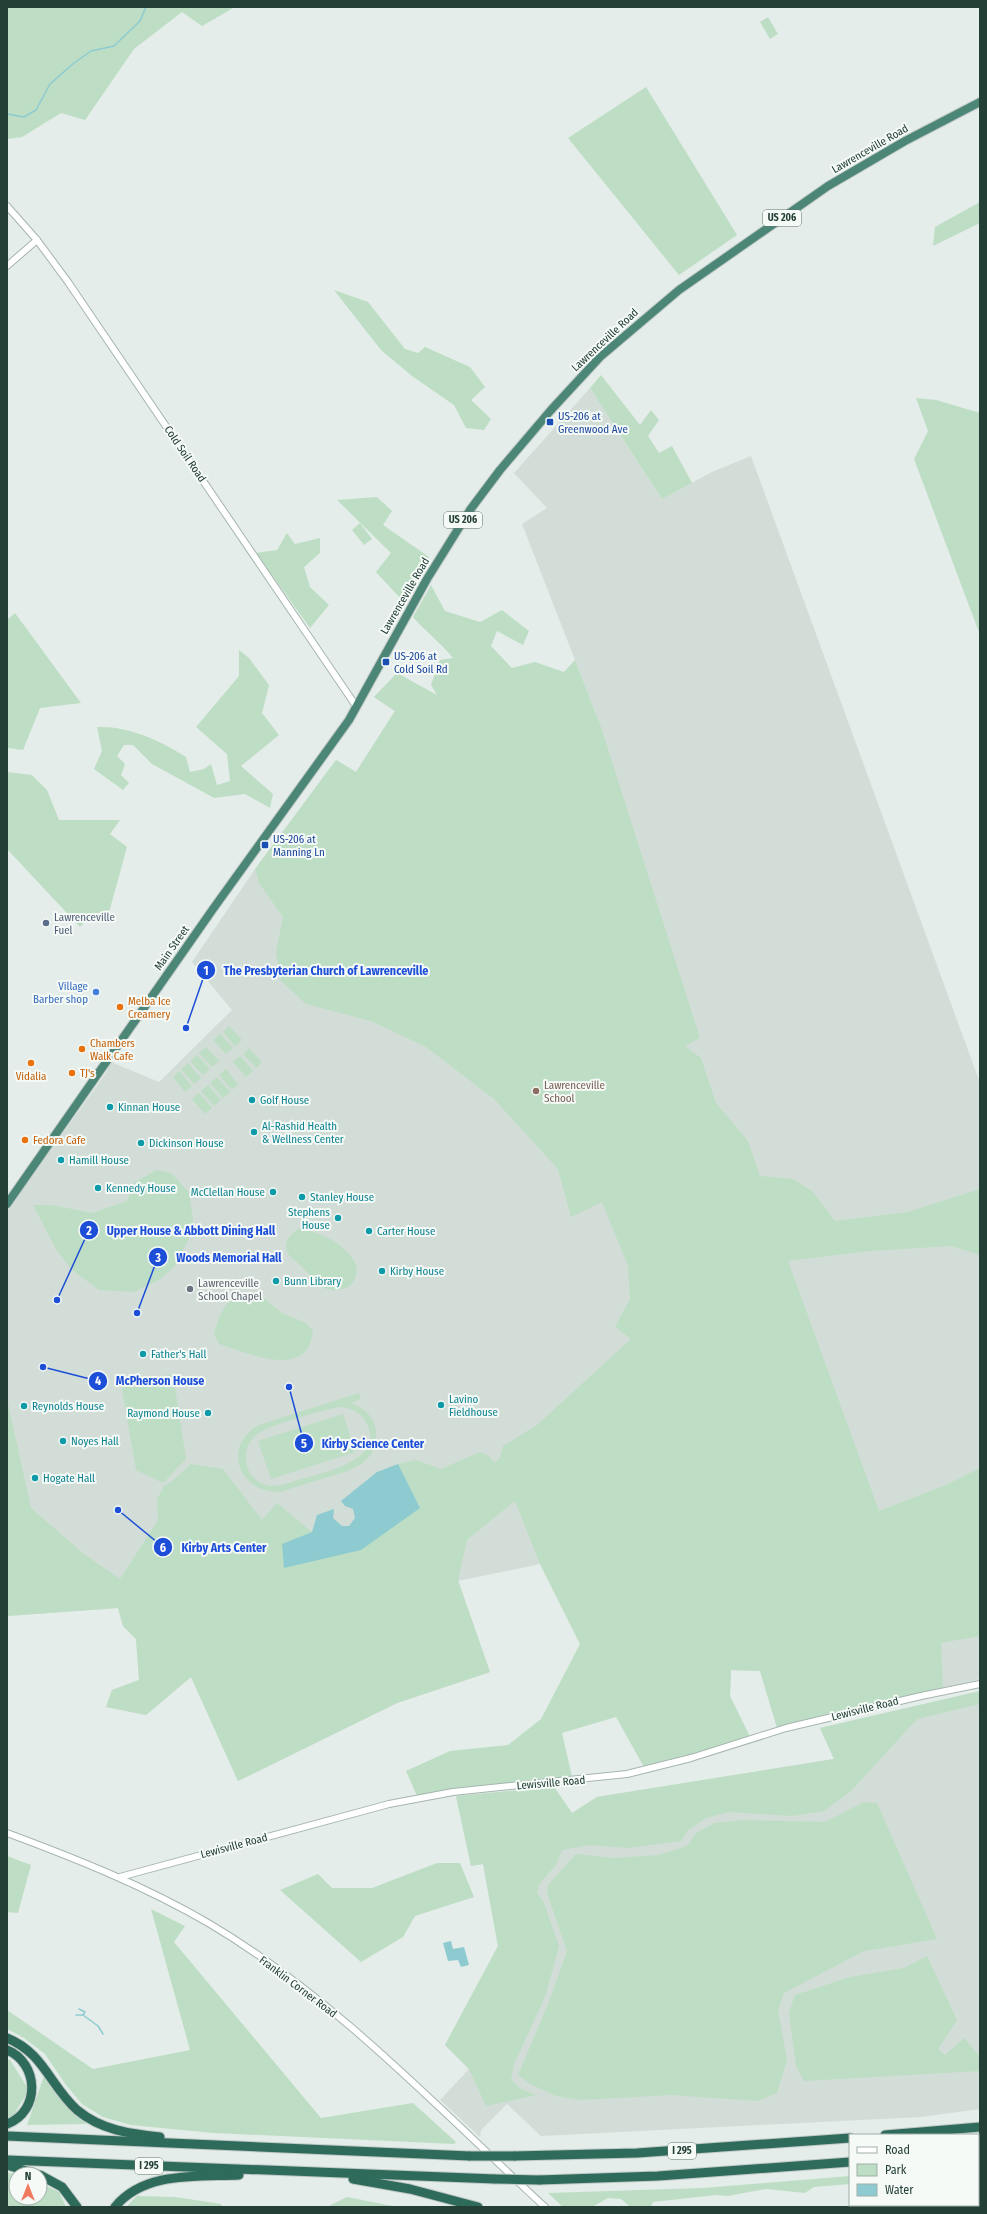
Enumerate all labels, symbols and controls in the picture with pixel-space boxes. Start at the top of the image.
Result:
street label: Lawrenceville Road [829,122,911,176]
road number: US 206 [763,210,801,226]
street label: Lawrenceville Road [569,306,641,374]
place label: US-206 at Greenwood Ave [558,410,628,436]
marker: US-206 at Greenwood Ave [545,417,555,427]
street label: Cold Soil Road [161,424,209,484]
road number: US 206 [444,512,482,528]
street label: Lawrenceville Road [378,555,432,637]
place label: US-206 at Cold Soil Rd [394,650,448,676]
marker: US-206 at Cold Soil Rd [381,657,391,667]
place label: US-206 at Manning Ln [273,833,325,859]
marker: US-206 at Manning Ln [260,840,270,850]
place label: Lawrenceville Fuel [54,911,115,937]
marker: Lawrenceville Fuel [41,918,51,928]
street label: Main Street [152,923,192,973]
callout: The Presbyterian Church of Lawrenceville [196,958,437,982]
text: 1 [203,964,209,978]
text: The Presbyterian Church of Lawrenceville [224,964,428,978]
place label: Village Barber shop [33,980,88,1006]
marker: Village Barber shop [91,987,101,997]
place label: Melba Ice Creamery [128,995,171,1021]
marker: Melba Ice Creamery [115,1002,125,1012]
place label: Chambers Walk Cafe [90,1037,135,1063]
marker: Chambers Walk Cafe [77,1044,87,1054]
marker: Vidalia [26,1058,36,1068]
place label: TJ's [80,1067,95,1080]
marker: TJ's [67,1068,77,1078]
place label: Vidalia [16,1070,46,1083]
place label: Lawrenceville School [544,1079,605,1105]
marker: Lawrenceville School [531,1086,541,1096]
place label: Golf House [260,1094,309,1107]
marker: Golf House [247,1095,257,1105]
place label: Kinnan House [118,1101,180,1114]
marker: Kinnan House [105,1102,115,1112]
place label: Al-Rashid Health & Wellness Center [262,1120,344,1146]
marker: Al-Rashid Health & Wellness Center [249,1127,259,1137]
place label: Fedora Cafe [33,1134,86,1147]
marker: Fedora Cafe [20,1135,30,1145]
place label: Dickinson House [149,1137,224,1150]
marker: Dickinson House [136,1138,146,1148]
place label: Hamill House [69,1154,129,1167]
marker: Hamill House [56,1155,66,1165]
place label: Kennedy House [106,1182,176,1195]
marker: Kennedy House [93,1183,103,1193]
place label: McClellan House [191,1186,265,1199]
marker: McClellan House [268,1187,278,1197]
place label: Stanley House [310,1191,374,1204]
marker: Stanley House [297,1192,307,1202]
place label: Stephens House [288,1206,330,1232]
marker: Stephens House [333,1213,343,1223]
callout: Upper House & Abbott Dining Hall [79,1218,283,1242]
text: 2 [85,1224,92,1238]
text: Upper House & Abbott Dining Hall [107,1224,276,1238]
place label: Carter House [377,1225,435,1238]
marker: Carter House [364,1226,374,1236]
callout: Woods Memorial Hall [148,1245,289,1269]
text: 3 [154,1251,161,1265]
text: Woods Memorial Hall [176,1251,282,1265]
place label: Kirby House [390,1265,444,1278]
marker: Kirby House [377,1266,387,1276]
place label: Bunn Library [284,1275,341,1288]
marker: Bunn Library [271,1276,281,1286]
place label: Lawrenceville School Chapel [198,1277,262,1303]
marker: Lawrenceville School Chapel [185,1284,195,1294]
place label: Father's Hall [151,1348,207,1361]
marker: Father's Hall [138,1349,148,1359]
callout: McPherson House [88,1369,212,1393]
text: 4 [95,1374,101,1388]
text: McPherson House [116,1374,204,1388]
place label: Lavino Fieldhouse [449,1393,498,1419]
place label: Reynolds House [32,1400,104,1413]
marker: Lavino Fieldhouse [436,1400,446,1410]
marker: Reynolds House [19,1401,29,1411]
place label: Raymond House [127,1407,200,1420]
marker: Raymond House [203,1408,213,1418]
callout: Kirby Science Center [294,1431,432,1455]
place label: Noyes Hall [71,1435,119,1448]
marker: Noyes Hall [58,1436,68,1446]
text: 5 [301,1437,307,1451]
text: Kirby Science Center [322,1437,425,1451]
place label: Hogate Hall [43,1472,95,1485]
marker: Hogate Hall [30,1473,40,1483]
callout: Kirby Arts Center [153,1535,274,1559]
text: 6 [160,1541,166,1555]
text: Kirby Arts Center [182,1541,267,1555]
street label: Lewisville Road [830,1694,900,1724]
street label: Lewisville Road [516,1774,586,1792]
street label: Lewisville Road [199,1831,269,1861]
street label: Franklin Corner Road [257,1954,339,2020]
legend [849,2134,979,2206]
road number: I 295 [668,2143,696,2159]
text: Road [885,2143,910,2157]
road number: I 295 [135,2158,163,2174]
text: Park [885,2163,907,2177]
north arrow [8,2166,48,2206]
text: N [25,2170,31,2183]
text: Water [885,2183,914,2197]

